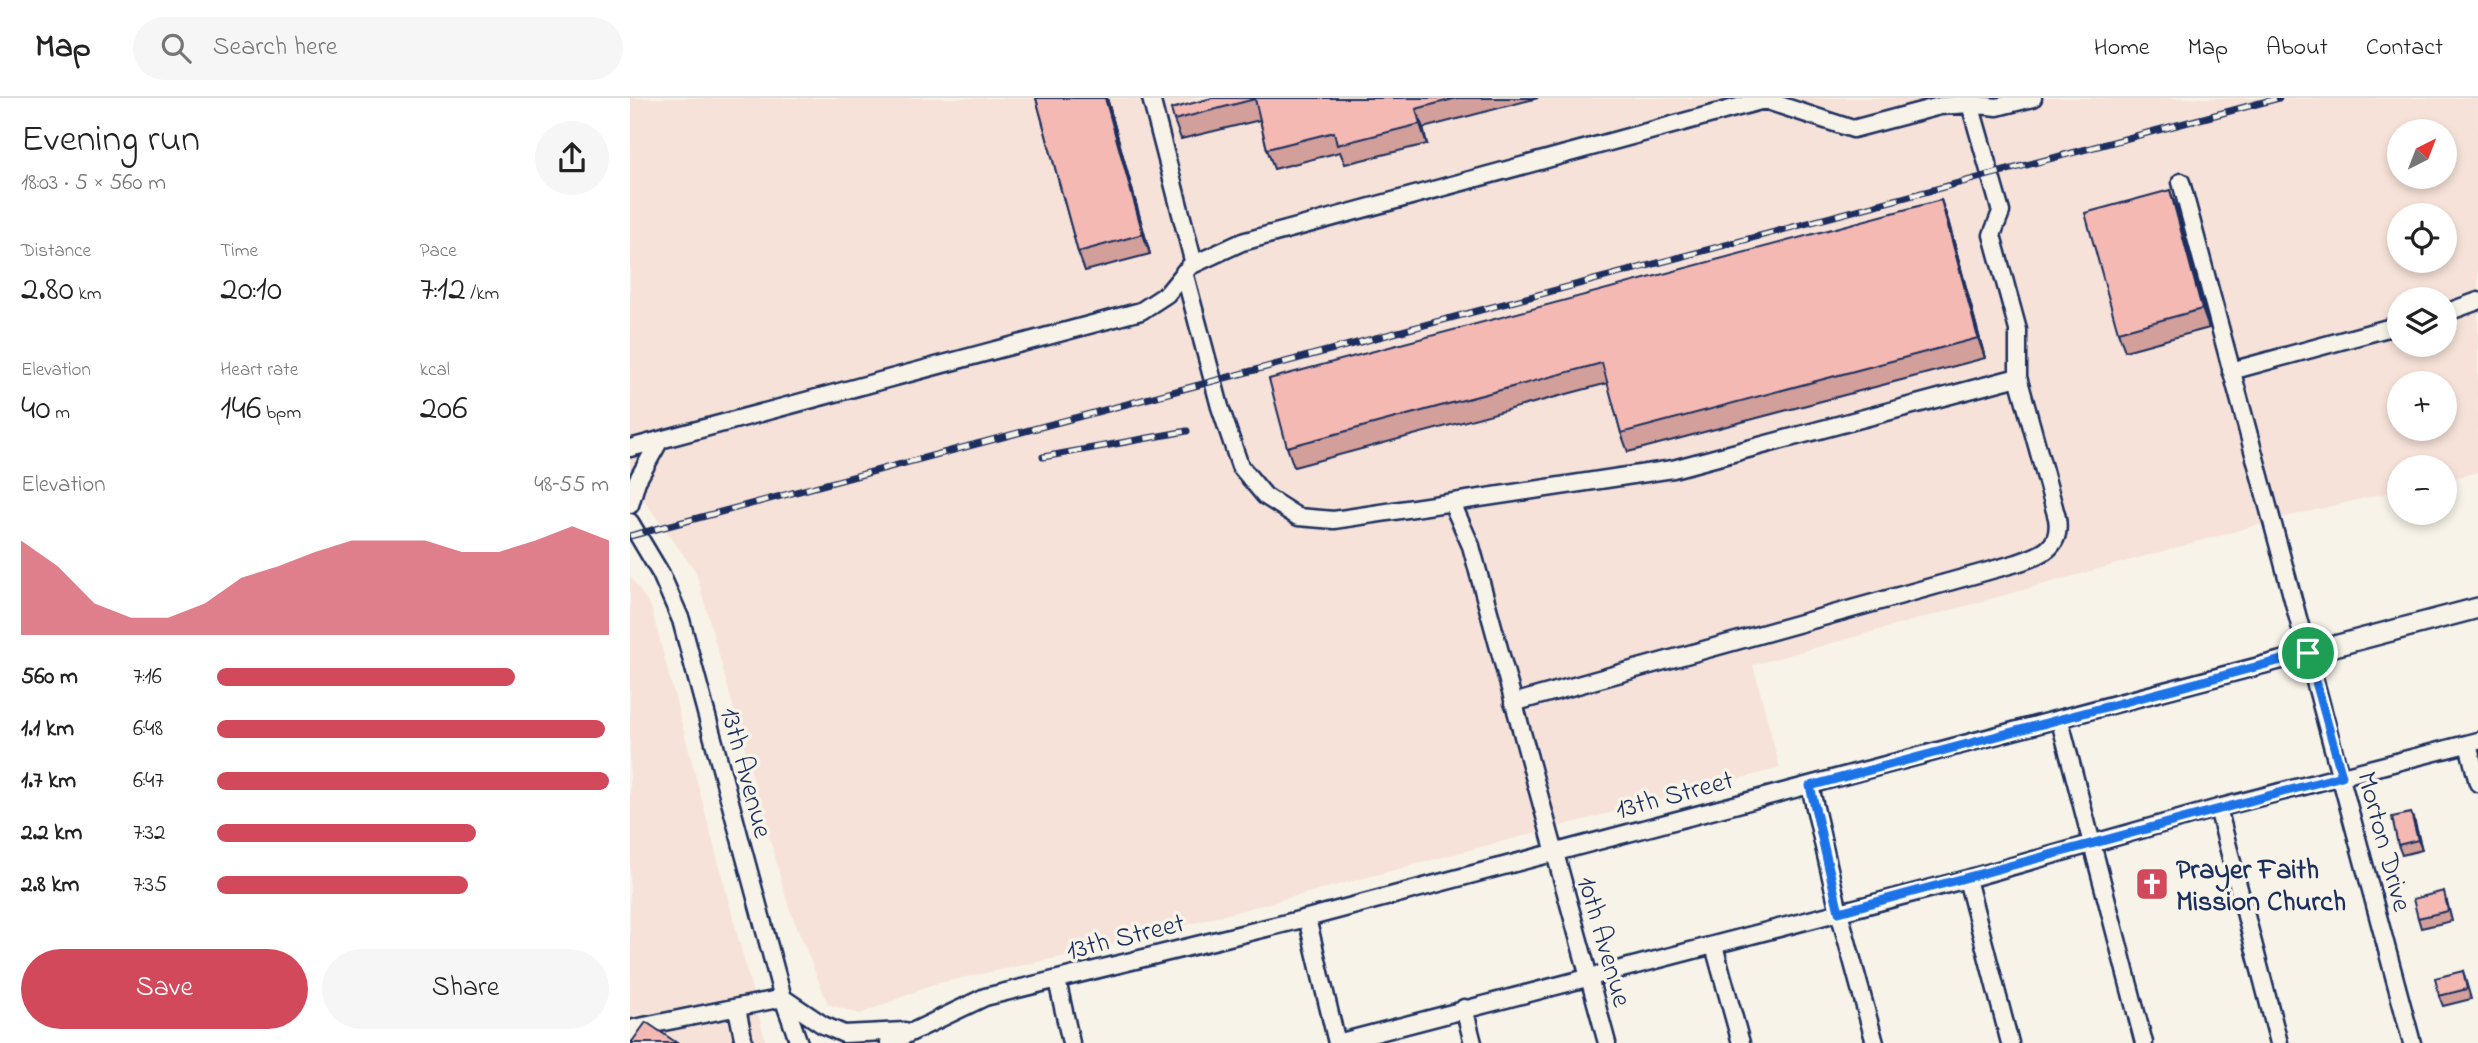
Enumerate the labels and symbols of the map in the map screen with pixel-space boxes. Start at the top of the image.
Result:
north arrow [2387,119,2457,189]
pin [2278,623,2338,683]
street label: 13th Avenue [707,703,782,843]
street label: 13th Street [1611,761,1739,832]
street label: Morton Drive [2344,767,2421,917]
place label: Prayer Faith Mission Church [2176,851,2346,924]
church icon: Prayer Faith Mission Church [2133,865,2171,903]
street label: 10th Avenue [1564,872,1641,1013]
street label: 13th Street [1062,904,1189,973]

